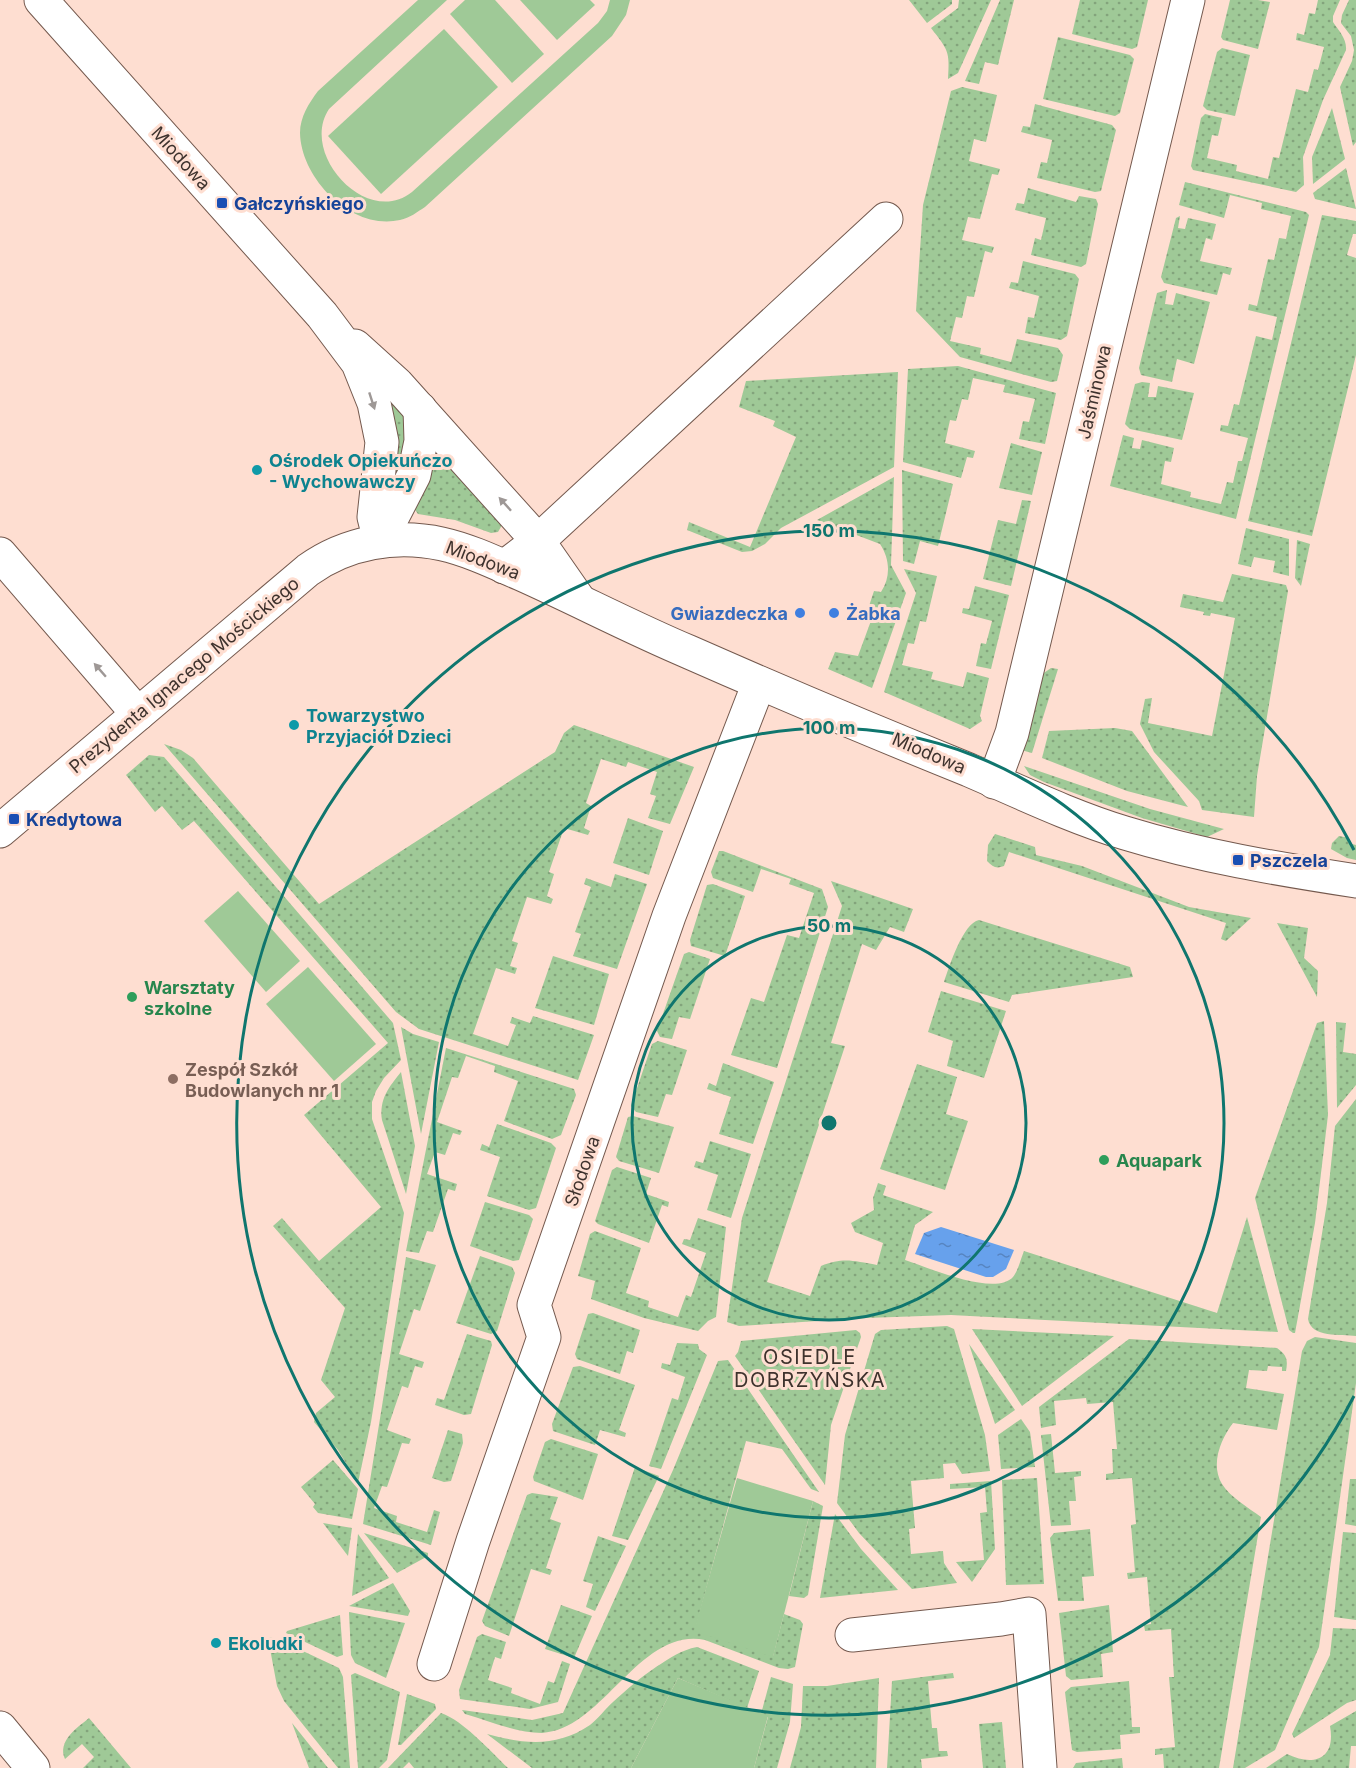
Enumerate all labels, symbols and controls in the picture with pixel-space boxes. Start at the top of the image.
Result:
street label: Miodowa [147,122,215,194]
place label: Gałczyńskiego [234,193,364,214]
marker: Gałczyńskiego [215,196,229,210]
street label: Jaśminowa [1073,343,1115,441]
one-way arrow [368,392,377,410]
place label: Ośrodek Opiekuńczo - Wychowawczy [269,450,453,492]
marker: Ośrodek Opiekuńczo - Wychowawczy [250,463,264,477]
one-way arrow [498,497,512,512]
text: 150 m [803,520,855,541]
street label: Miodowa [443,536,523,584]
street label: Prezydenta Ignacego Mościckiego [65,573,303,777]
place label: Gwiazdeczka [670,603,788,624]
place label: Żabka [846,603,901,624]
marker: Gwiazdeczka [793,606,807,620]
marker: Żabka [827,606,841,620]
one-way arrow [94,662,107,678]
place label: Towarzystwo Przyjaciół Dzieci [306,705,452,747]
text: 100 m [803,717,855,738]
marker: Towarzystwo Przyjaciół Dzieci [287,718,301,732]
street label: Miodowa [889,728,969,778]
place label: Kredytowa [26,809,122,830]
marker: Kredytowa [7,812,21,826]
place label: Pszczela [1250,850,1328,871]
marker: Pszczela [1231,853,1245,867]
text: 50 m [807,915,851,936]
place label: Warsztaty szkolne [144,977,235,1019]
marker: Warsztaty szkolne [125,990,139,1004]
place label: Zespół Szkół Budowlanych nr 1 [185,1059,339,1101]
marker: Zespół Szkół Budowlanych nr 1 [166,1072,180,1086]
centre of rings [819,1113,839,1133]
street label: Słodowa [560,1133,604,1209]
place label: Aquapark [1116,1150,1203,1171]
marker: Aquapark [1097,1153,1111,1167]
district label: OSIEDLE DOBRZYŃSKA [734,1345,886,1392]
place label: Ekoludki [228,1633,303,1654]
marker: Ekoludki [209,1636,223,1650]

